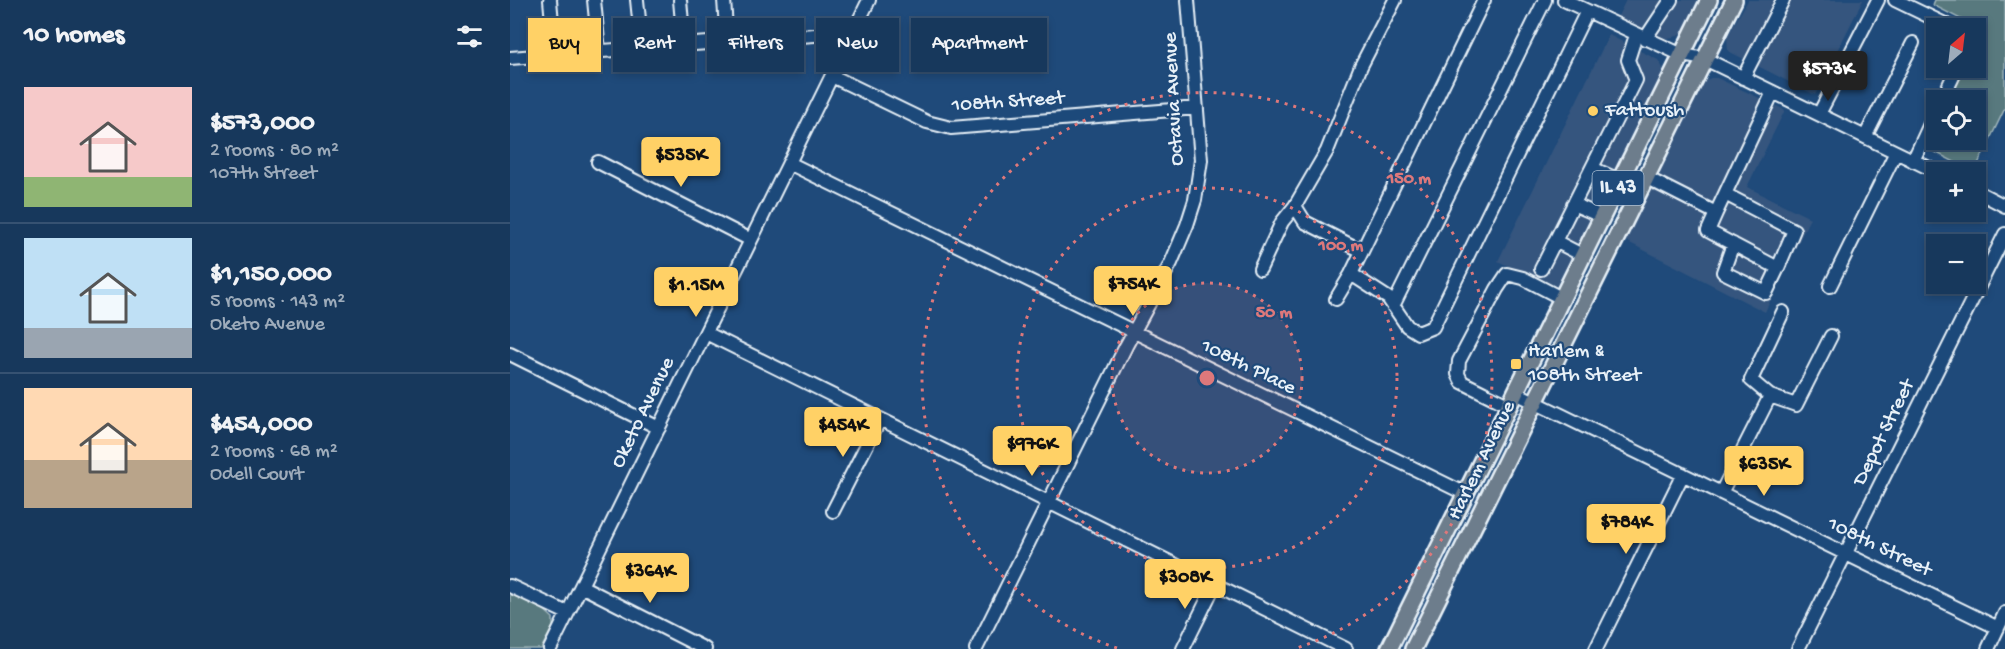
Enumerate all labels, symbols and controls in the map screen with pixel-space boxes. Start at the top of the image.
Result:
chip: Buy [528,18,601,72]
chip: Rent [613,18,695,72]
chip: Filters [707,18,804,72]
chip: New [816,18,899,72]
chip: Apartment [911,18,1047,72]
north arrow [1926,18,1986,78]
map controls [1926,18,1986,294]
icon: filters [453,20,486,53]
text: 10 homes [24,21,124,52]
street label: Octavia Avenue [1159,30,1191,166]
pin: $573K [1786,51,1870,102]
text: $573K [1802,59,1854,82]
street label: 108th Street [950,86,1068,119]
button: locate [1926,90,1986,150]
place label: Fattoush [1604,99,1684,124]
marker: Fattoush [1586,104,1600,118]
text: $573,000 [210,109,315,140]
icon: home [72,111,144,183]
pin: $535K [639,137,723,188]
text: 2 rooms · 80 m² [210,140,339,163]
text: $535K [655,145,707,168]
button: + [1926,162,1986,222]
text: 107th Street [210,163,317,186]
text: 150 m [1386,169,1431,190]
road number: IL 43 [1592,171,1644,205]
button: − [1926,234,1986,294]
text: 100 m [1318,236,1364,257]
text: $1,150,000 [210,260,332,291]
icon: home [72,262,144,334]
pin: $754K [1091,266,1175,317]
pin: $1.15M [647,267,745,318]
text: $754K [1108,274,1158,297]
text: $1.15M [668,275,724,298]
text: 5 rooms · 143 m² [210,291,345,314]
text: 50 m [1256,303,1293,324]
text: Oketo Avenue [210,314,325,337]
street label: 108th Place [1196,334,1301,402]
place label: Harlem & 108th Street [1527,340,1643,389]
street label: Oketo Avenue [606,352,682,473]
marker: Harlem & 108th Street [1509,357,1523,371]
centre of rings [1197,368,1217,388]
street label: Depot Street [1848,374,1923,492]
street label: Harlem Avenue [1443,396,1523,525]
pin: $454K [801,407,885,458]
text: $454,000 [210,410,312,441]
icon: home [72,412,144,484]
text: $454K [818,415,868,438]
pin: $976K [990,426,1074,477]
text: $976K [1007,434,1057,457]
text: 2 rooms · 68 m² [210,441,338,464]
pin: $635K [1722,446,1806,497]
text: $635K [1738,454,1790,477]
text: Odell Court [210,464,303,487]
pin: $784K [1584,504,1668,555]
text: $784K [1601,512,1651,535]
street label: 108th Street [1822,512,1937,585]
pin: $364K [608,553,692,604]
pin: $308K [1143,559,1227,610]
text: $364K [625,561,675,584]
text: $308K [1159,567,1211,590]

